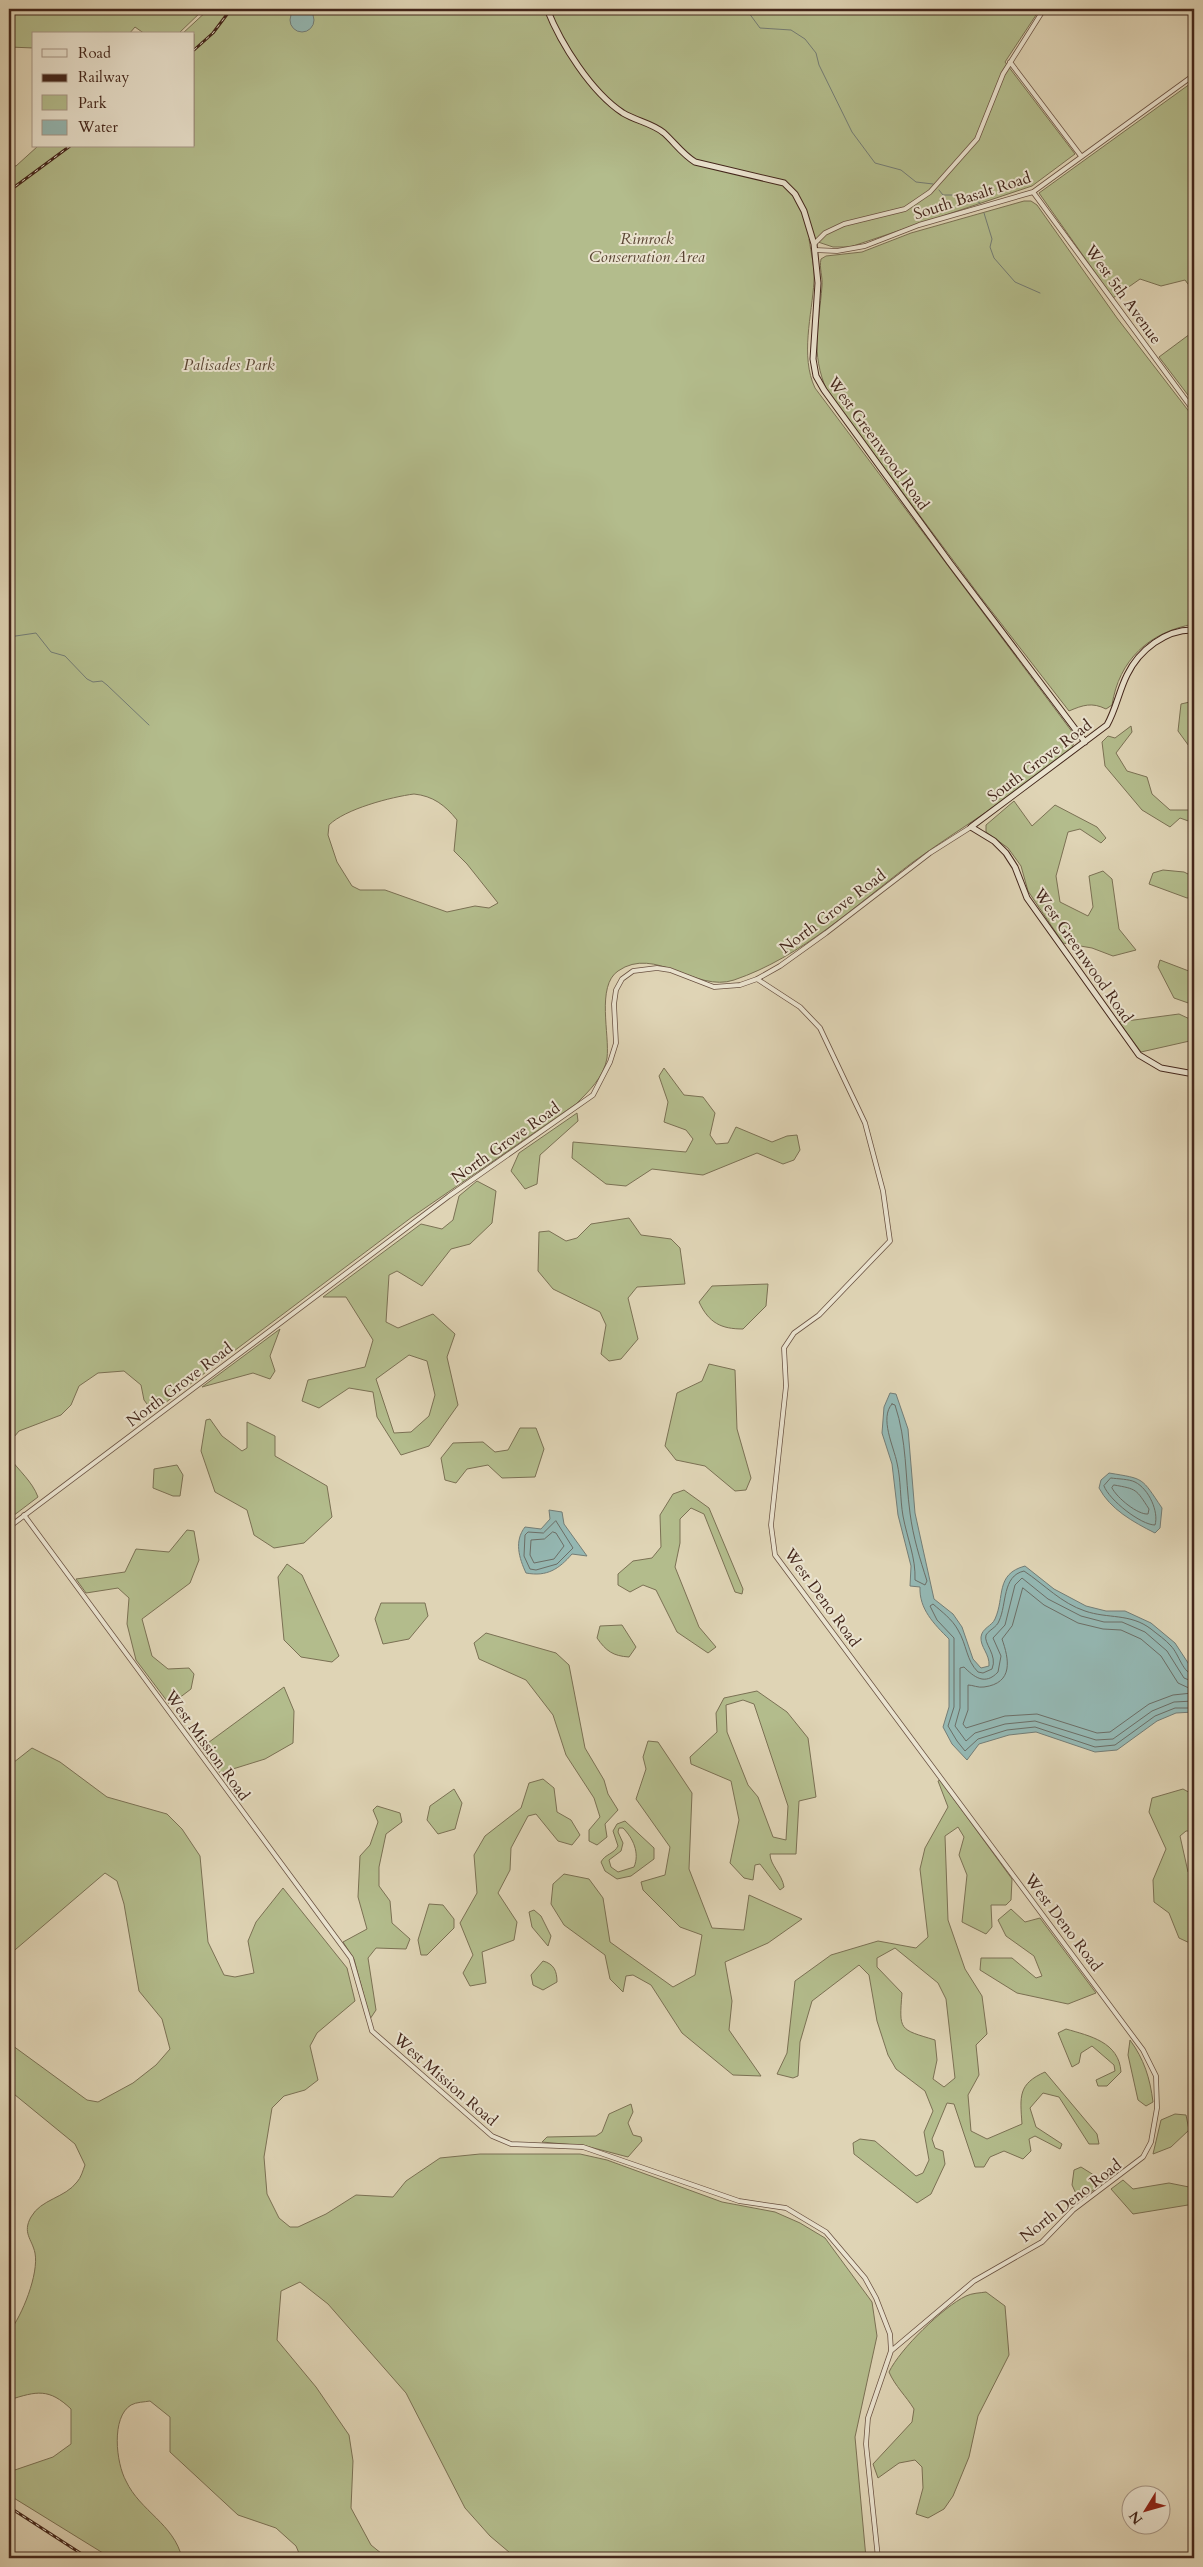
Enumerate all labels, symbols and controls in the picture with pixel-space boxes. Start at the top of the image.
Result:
legend [32,32,195,148]
text: Road [78,43,111,63]
text: Railway [78,67,129,87]
text: Park [78,93,107,113]
text: Water [77,117,119,137]
street label: South Basalt Road [911,166,1034,225]
park label: Rimrock Conservation Area [589,228,705,268]
street label: West 5th Avenue [1079,240,1167,349]
park label: Palisades Park [183,354,275,376]
street label: West Greenwood Road [822,372,934,515]
street label: South Grove Road [983,714,1097,807]
street label: North Grove Road [775,864,891,959]
street label: West Greenwood Road [1028,883,1138,1028]
street label: North Grove Road [447,1097,565,1189]
street label: North Grove Road [122,1337,238,1432]
street label: West Deno Road [778,1543,866,1652]
street label: West Mission Road [159,1685,255,1806]
street label: West Deno Road [1019,1868,1108,1976]
street label: West Mission Road [388,2028,503,2132]
street label: North Deno Road [1015,2154,1127,2248]
north arrow [1120,2484,1170,2534]
text: N [1125,2507,1147,2528]

